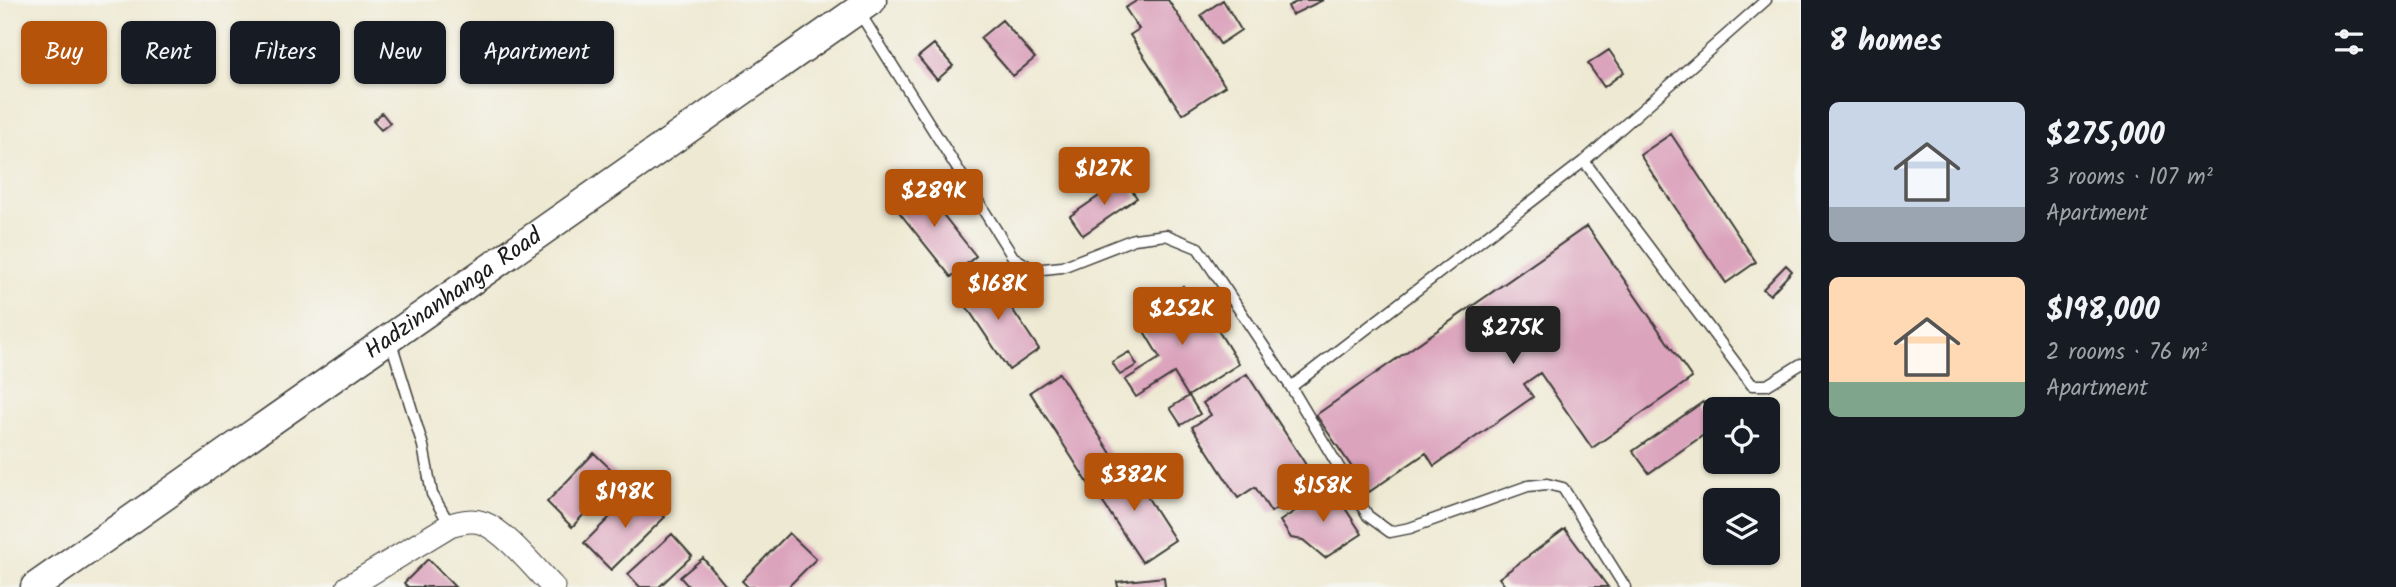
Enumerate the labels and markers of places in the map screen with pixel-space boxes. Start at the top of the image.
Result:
pin: $127K [1055,148,1153,207]
pin: $289K [885,170,983,229]
pin: $168K [949,262,1047,322]
pin: $252K [1133,288,1231,347]
pin: $275K [1464,306,1562,366]
pin: $382K [1085,454,1183,513]
pin: $158K [1274,464,1372,524]
pin: $198K [576,470,674,530]

